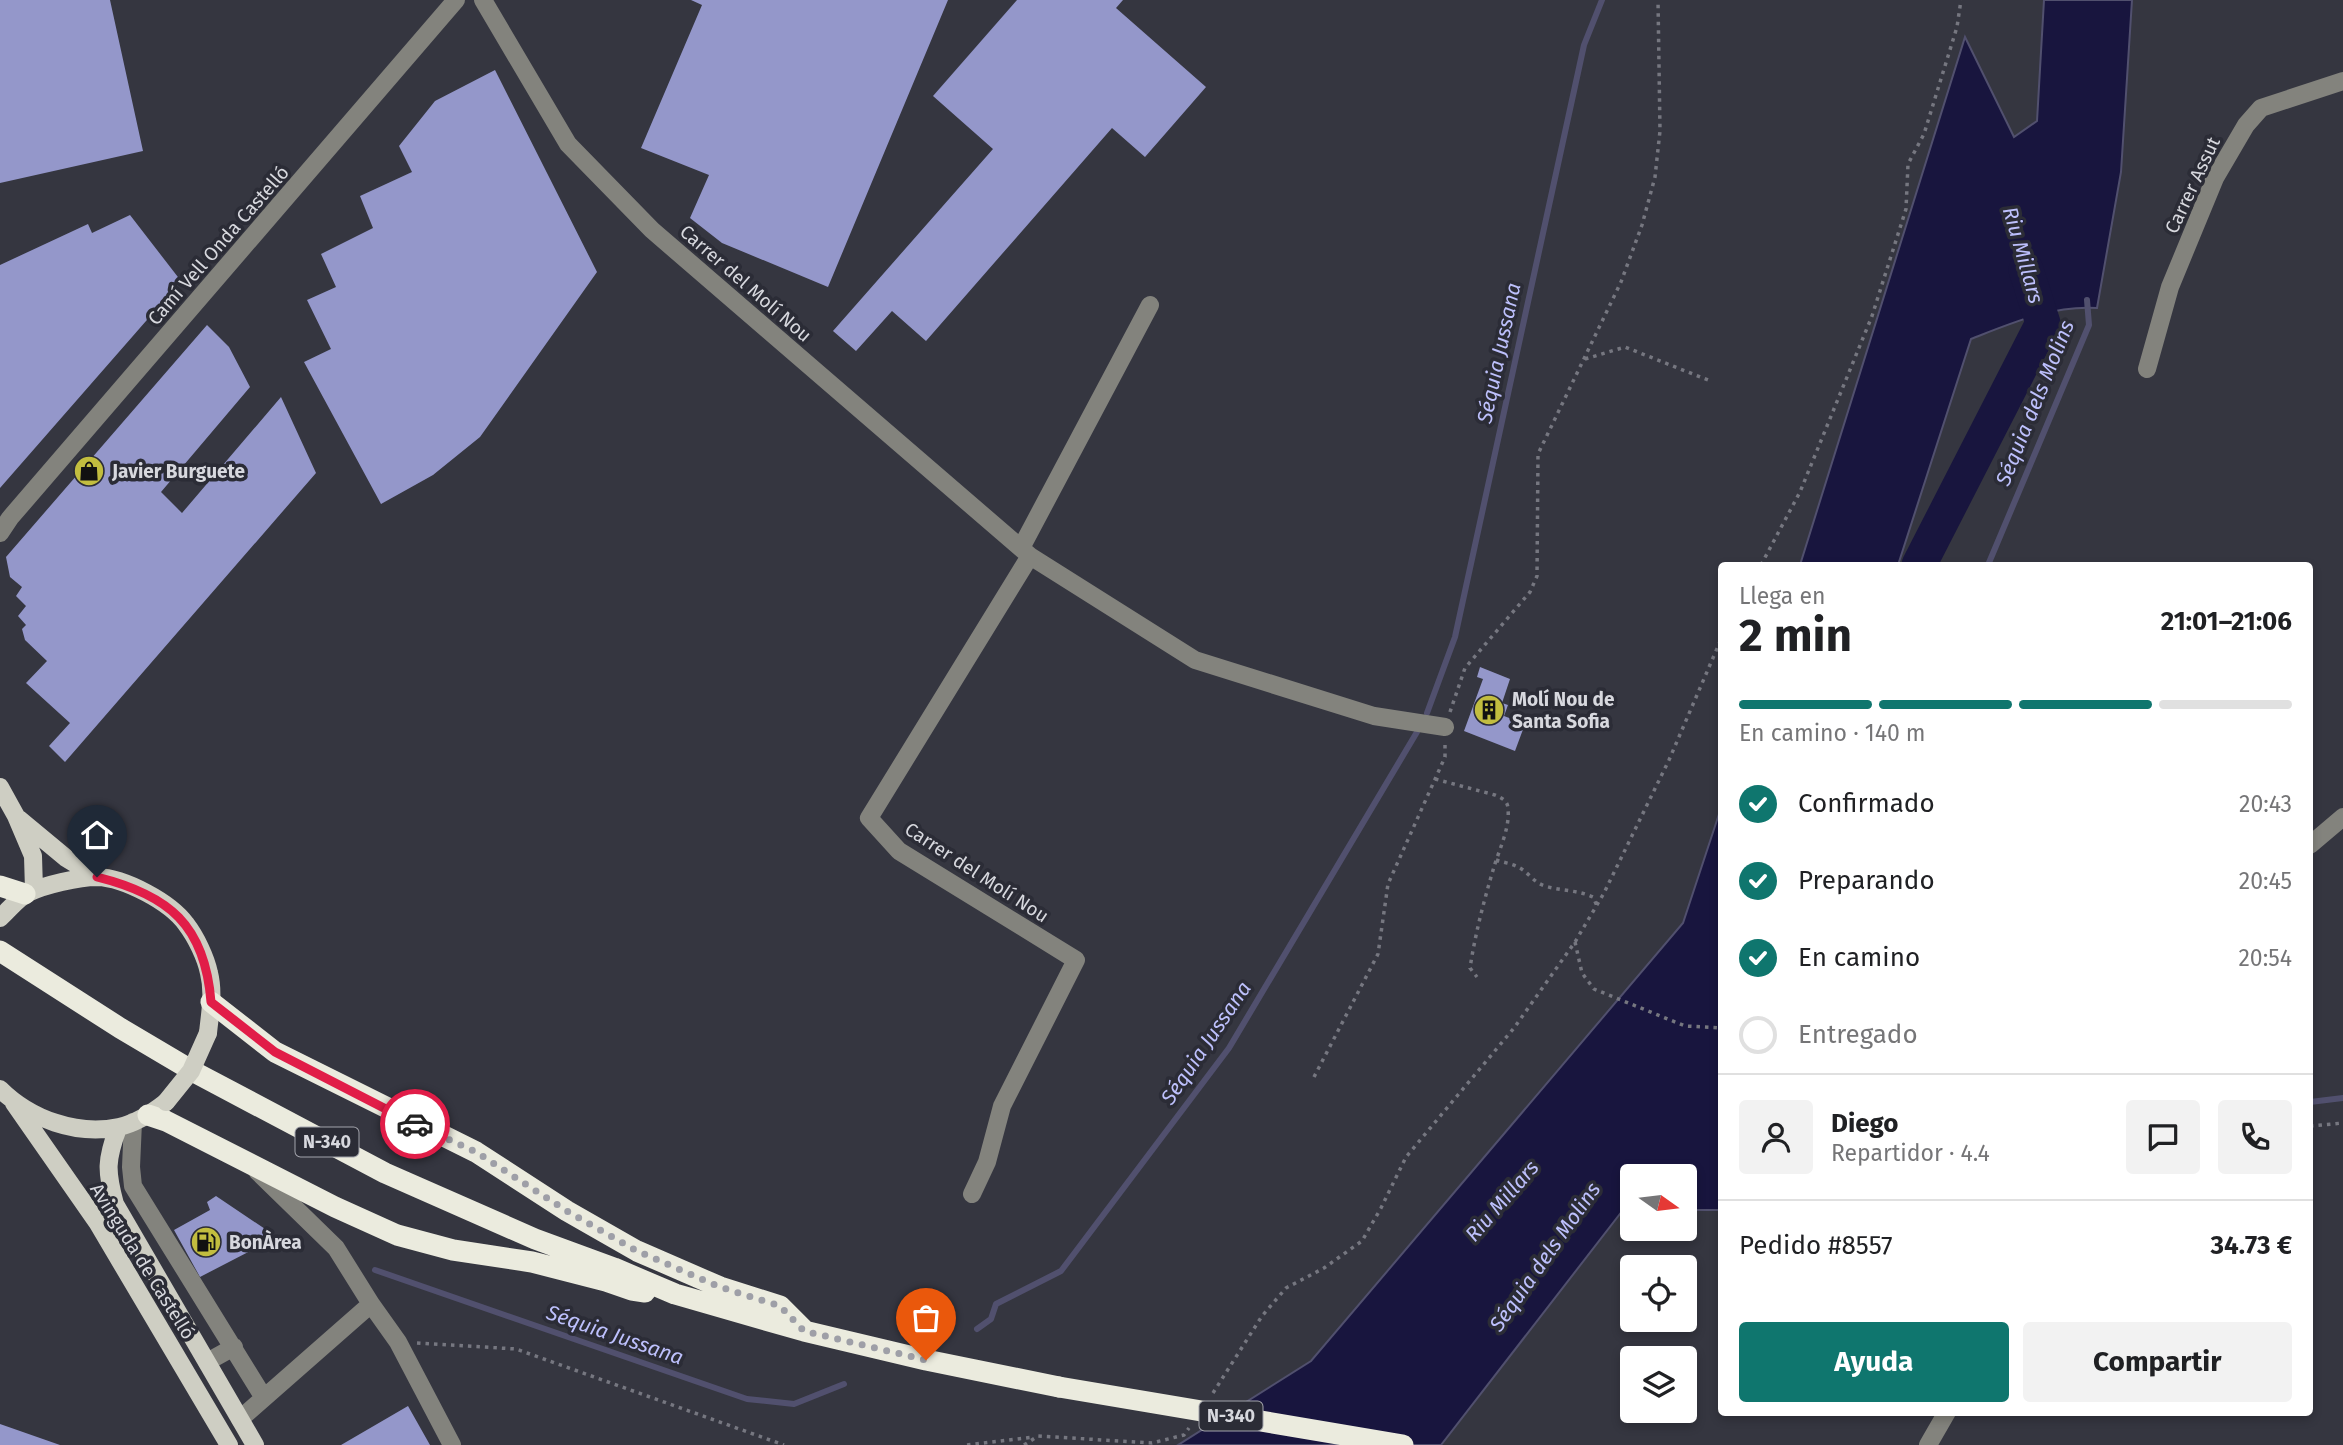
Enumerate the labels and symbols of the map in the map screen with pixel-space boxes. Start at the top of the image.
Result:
street label: Carrer Assut [2160,133,2225,237]
street label: Camí Vell Onda Castelló [143,161,294,330]
water label: Riu Millars [1997,204,2049,307]
street label: Carrer del Molí Nou [675,220,816,347]
water label: Séquia Jussana [1471,280,1527,427]
water label: Séquia dels Molins [1990,316,2080,490]
shop icon: Javier Burguete [72,454,106,488]
place label: Javier Burguete [111,460,245,483]
place label: Molí Nou de Santa Sofia [1512,688,1615,733]
building icon: Molí Nou de Santa Sofia [1472,693,1506,727]
pin [67,805,127,877]
street label: Carrer del Molí Nou [900,817,1053,928]
water label: Séquia Jussana [1155,976,1257,1110]
courier [380,1089,450,1159]
road number: N-340 [296,1128,358,1156]
water label: Riu Millars [1460,1155,1545,1247]
north arrow [1620,1164,1698,1241]
water label: Séquia dels Molins [1483,1177,1606,1337]
street label: Avinguda de Castelló [85,1179,200,1343]
fuel station icon: BonÀrea [189,1225,223,1259]
place label: BonÀrea [229,1229,302,1254]
pin [896,1288,956,1360]
water label: Séquia Jussana [542,1299,687,1371]
road number: N-340 [1200,1401,1262,1430]

